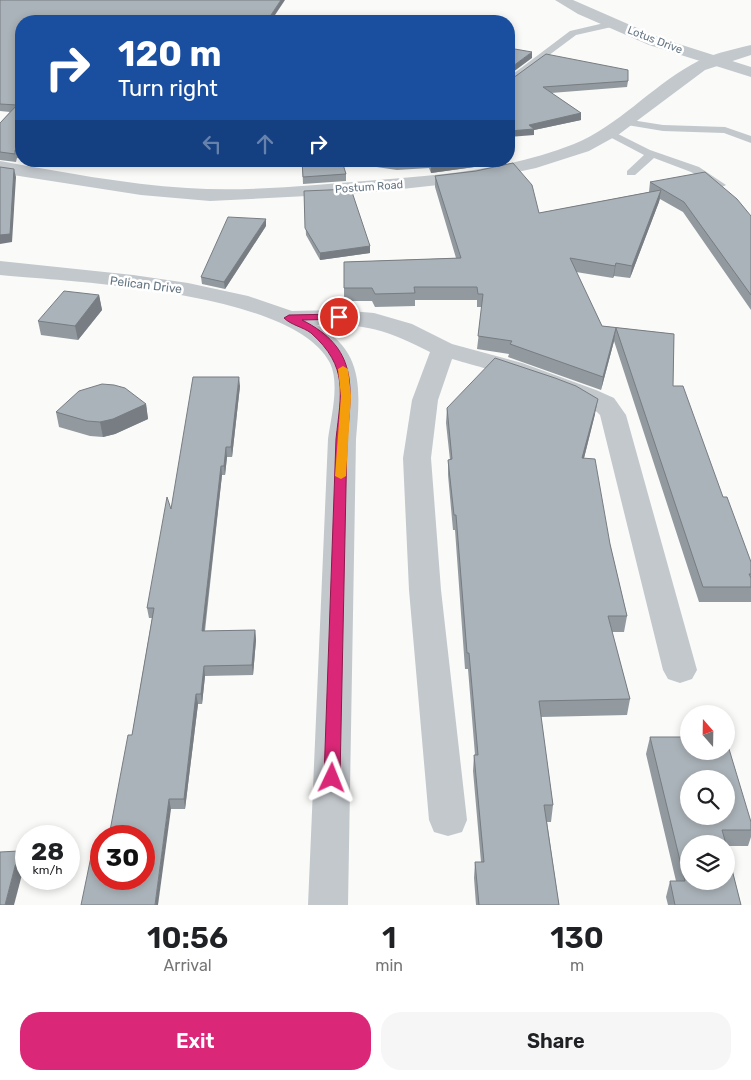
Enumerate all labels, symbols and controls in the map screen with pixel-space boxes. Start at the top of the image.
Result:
street label: Lotus Drive [626,24,684,56]
text: 120 m [118,33,221,75]
icon: right [35,35,100,100]
text: Turn right [118,75,218,102]
icon: left [198,130,226,158]
icon: ahead [251,130,279,158]
icon: right [304,130,332,158]
street label: Postum Road [334,178,404,196]
street label: Pelican Drive [109,274,183,296]
pin [318,296,360,338]
icon: arrive [325,303,353,331]
north arrow [680,705,735,760]
map controls [680,705,735,890]
position arrow [305,751,357,803]
button: search [680,770,735,825]
speed limit sign: 30 [90,825,155,890]
button: layers [680,835,735,890]
text: 28 [31,837,64,866]
text: km/h [33,863,62,877]
text: 10:56 [147,920,228,956]
text: 1 [382,920,396,956]
text: 130 [550,920,604,956]
text: Arrival [164,956,212,975]
text: min [375,956,403,975]
text: m [570,956,584,975]
button: Exit [20,1012,371,1070]
button: Share [381,1012,731,1070]

